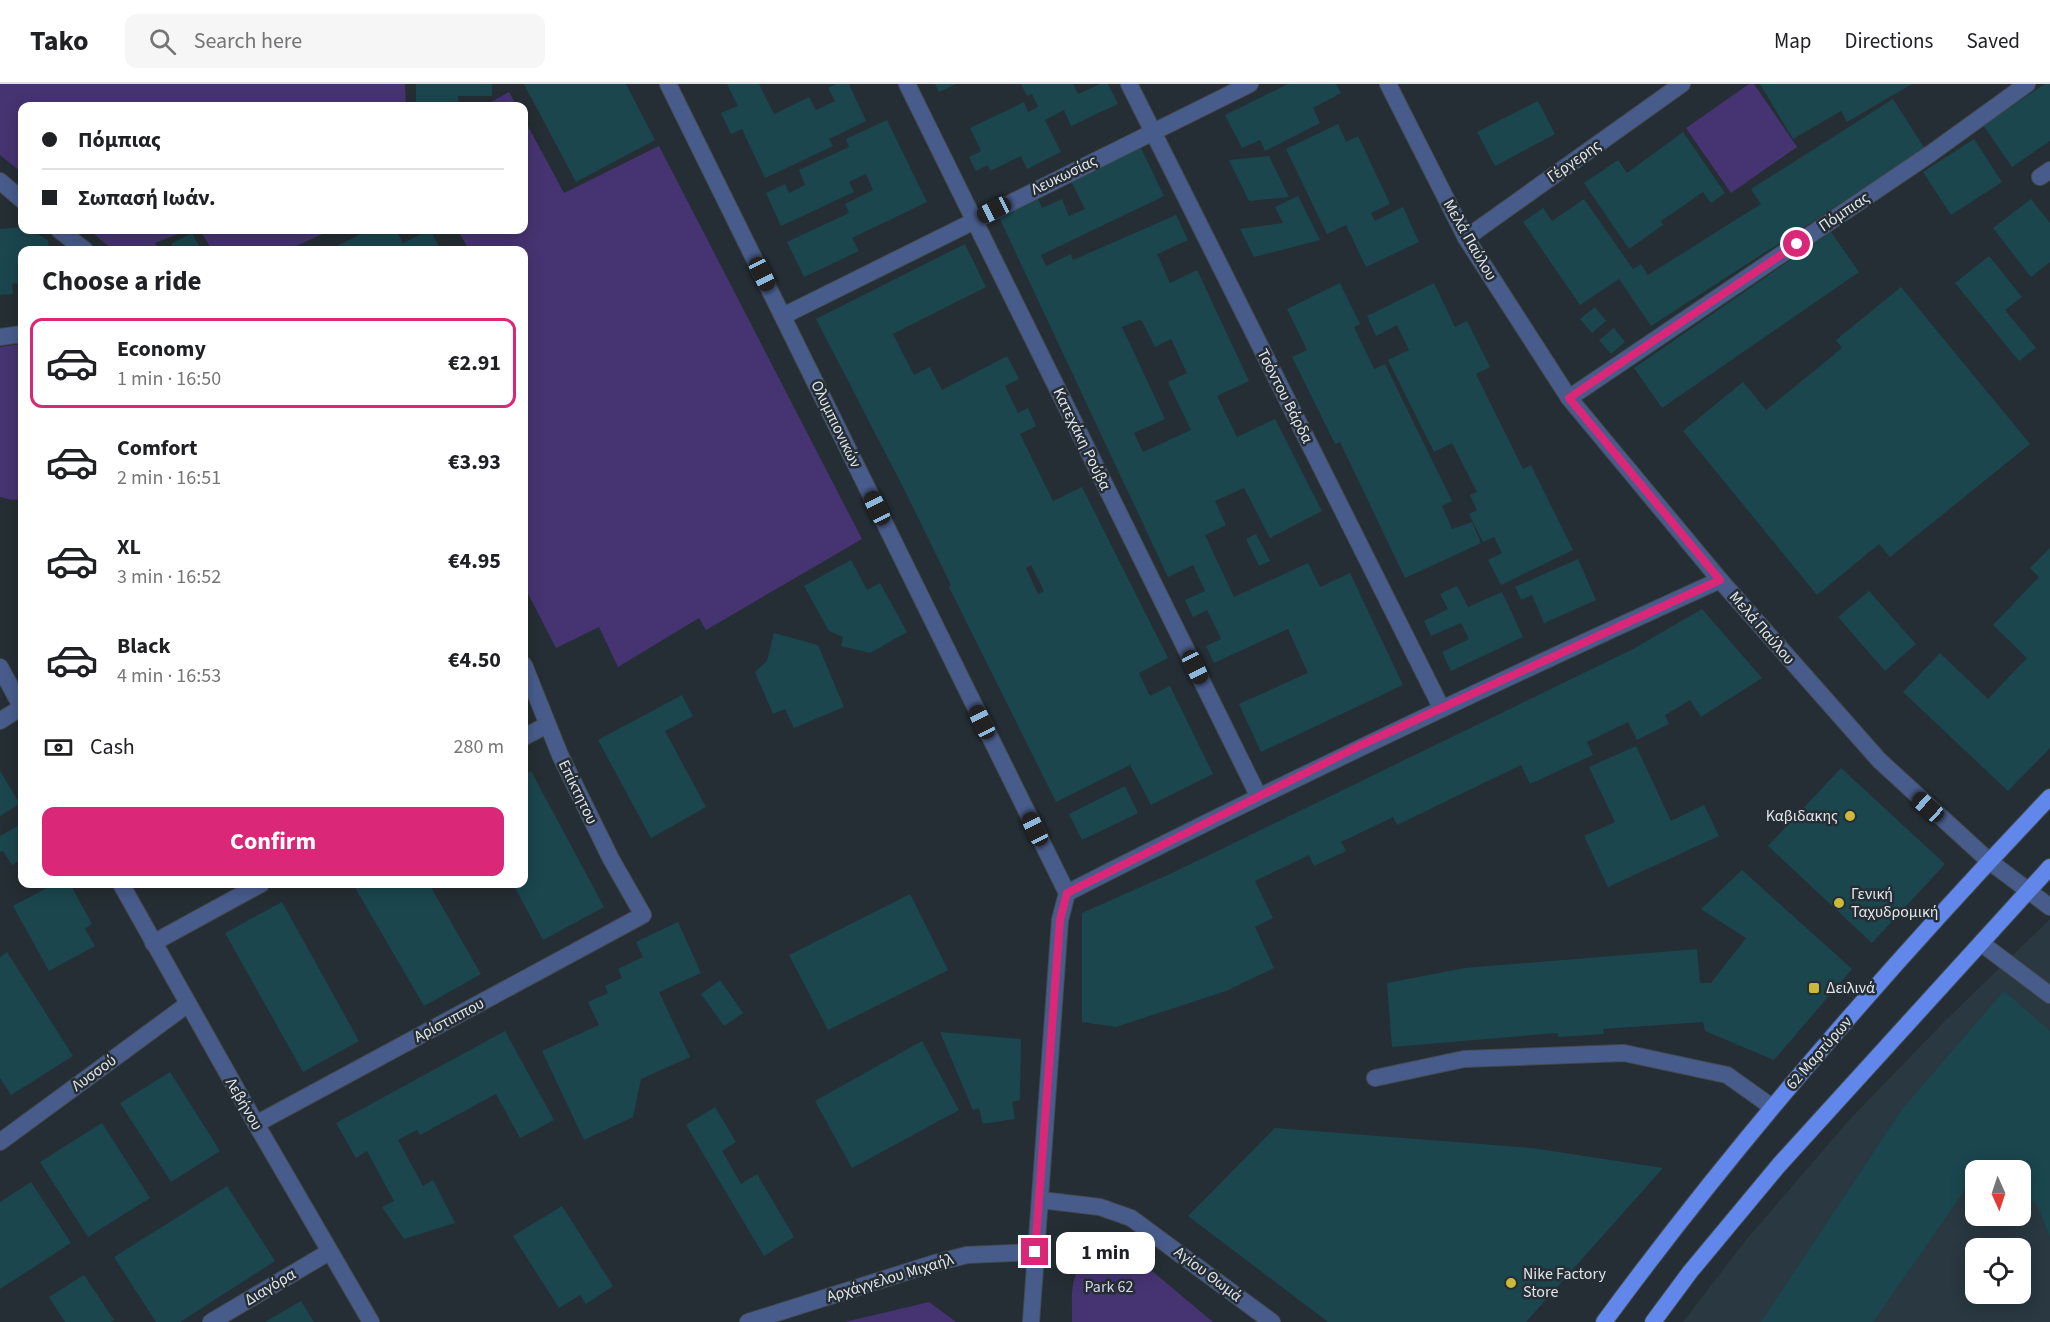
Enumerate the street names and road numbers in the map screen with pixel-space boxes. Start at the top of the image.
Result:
street label: Γέργερης [1543,134,1606,188]
street label: Λευκωσίας [1027,150,1101,200]
street label: Πόμπιας [1814,187,1874,237]
street label: Μελά Παύλου [1438,195,1502,285]
street label: Τσόντου Βάρδα [1252,345,1318,447]
street label: Ολυμπιονικών [805,377,867,472]
street label: Κατεχάκη Ρούβα [1048,384,1116,494]
street label: Μελά Παύλου [1724,587,1800,669]
street label: Επίκτητου [553,756,603,828]
street label: Αρίστιππου [410,992,488,1048]
street label: 62 Μαρτύρων [1781,1011,1857,1095]
street label: Λυσσού [67,1049,121,1097]
street label: Λεβήνου [220,1074,268,1134]
street label: Αγίου Θωμά [1169,1241,1247,1307]
street label: Αρχάγγελου Μιχαήλ [824,1248,956,1308]
street label: Διαγόρα [240,1263,300,1311]

